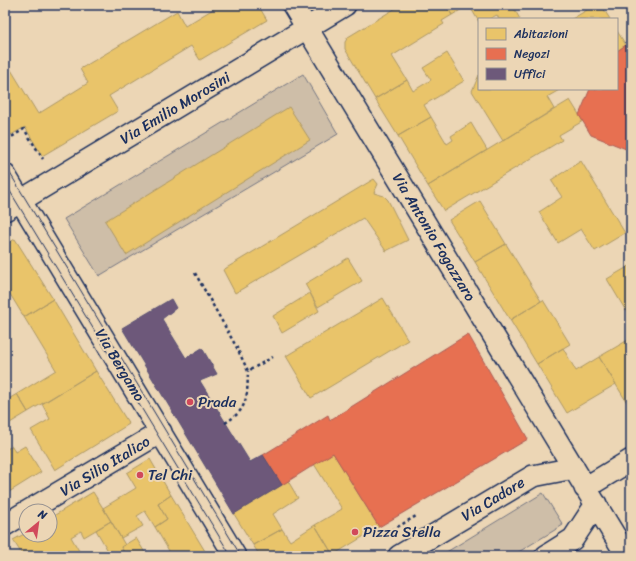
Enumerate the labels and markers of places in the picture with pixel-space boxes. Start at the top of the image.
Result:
place label: Prada [198,389,237,415]
marker: Prada [185,397,195,407]
place label: Tel Chi [148,462,193,488]
marker: Tel Chi [135,470,145,480]
place label: Pizza Stella [363,519,441,545]
marker: Pizza Stella [350,527,360,537]

